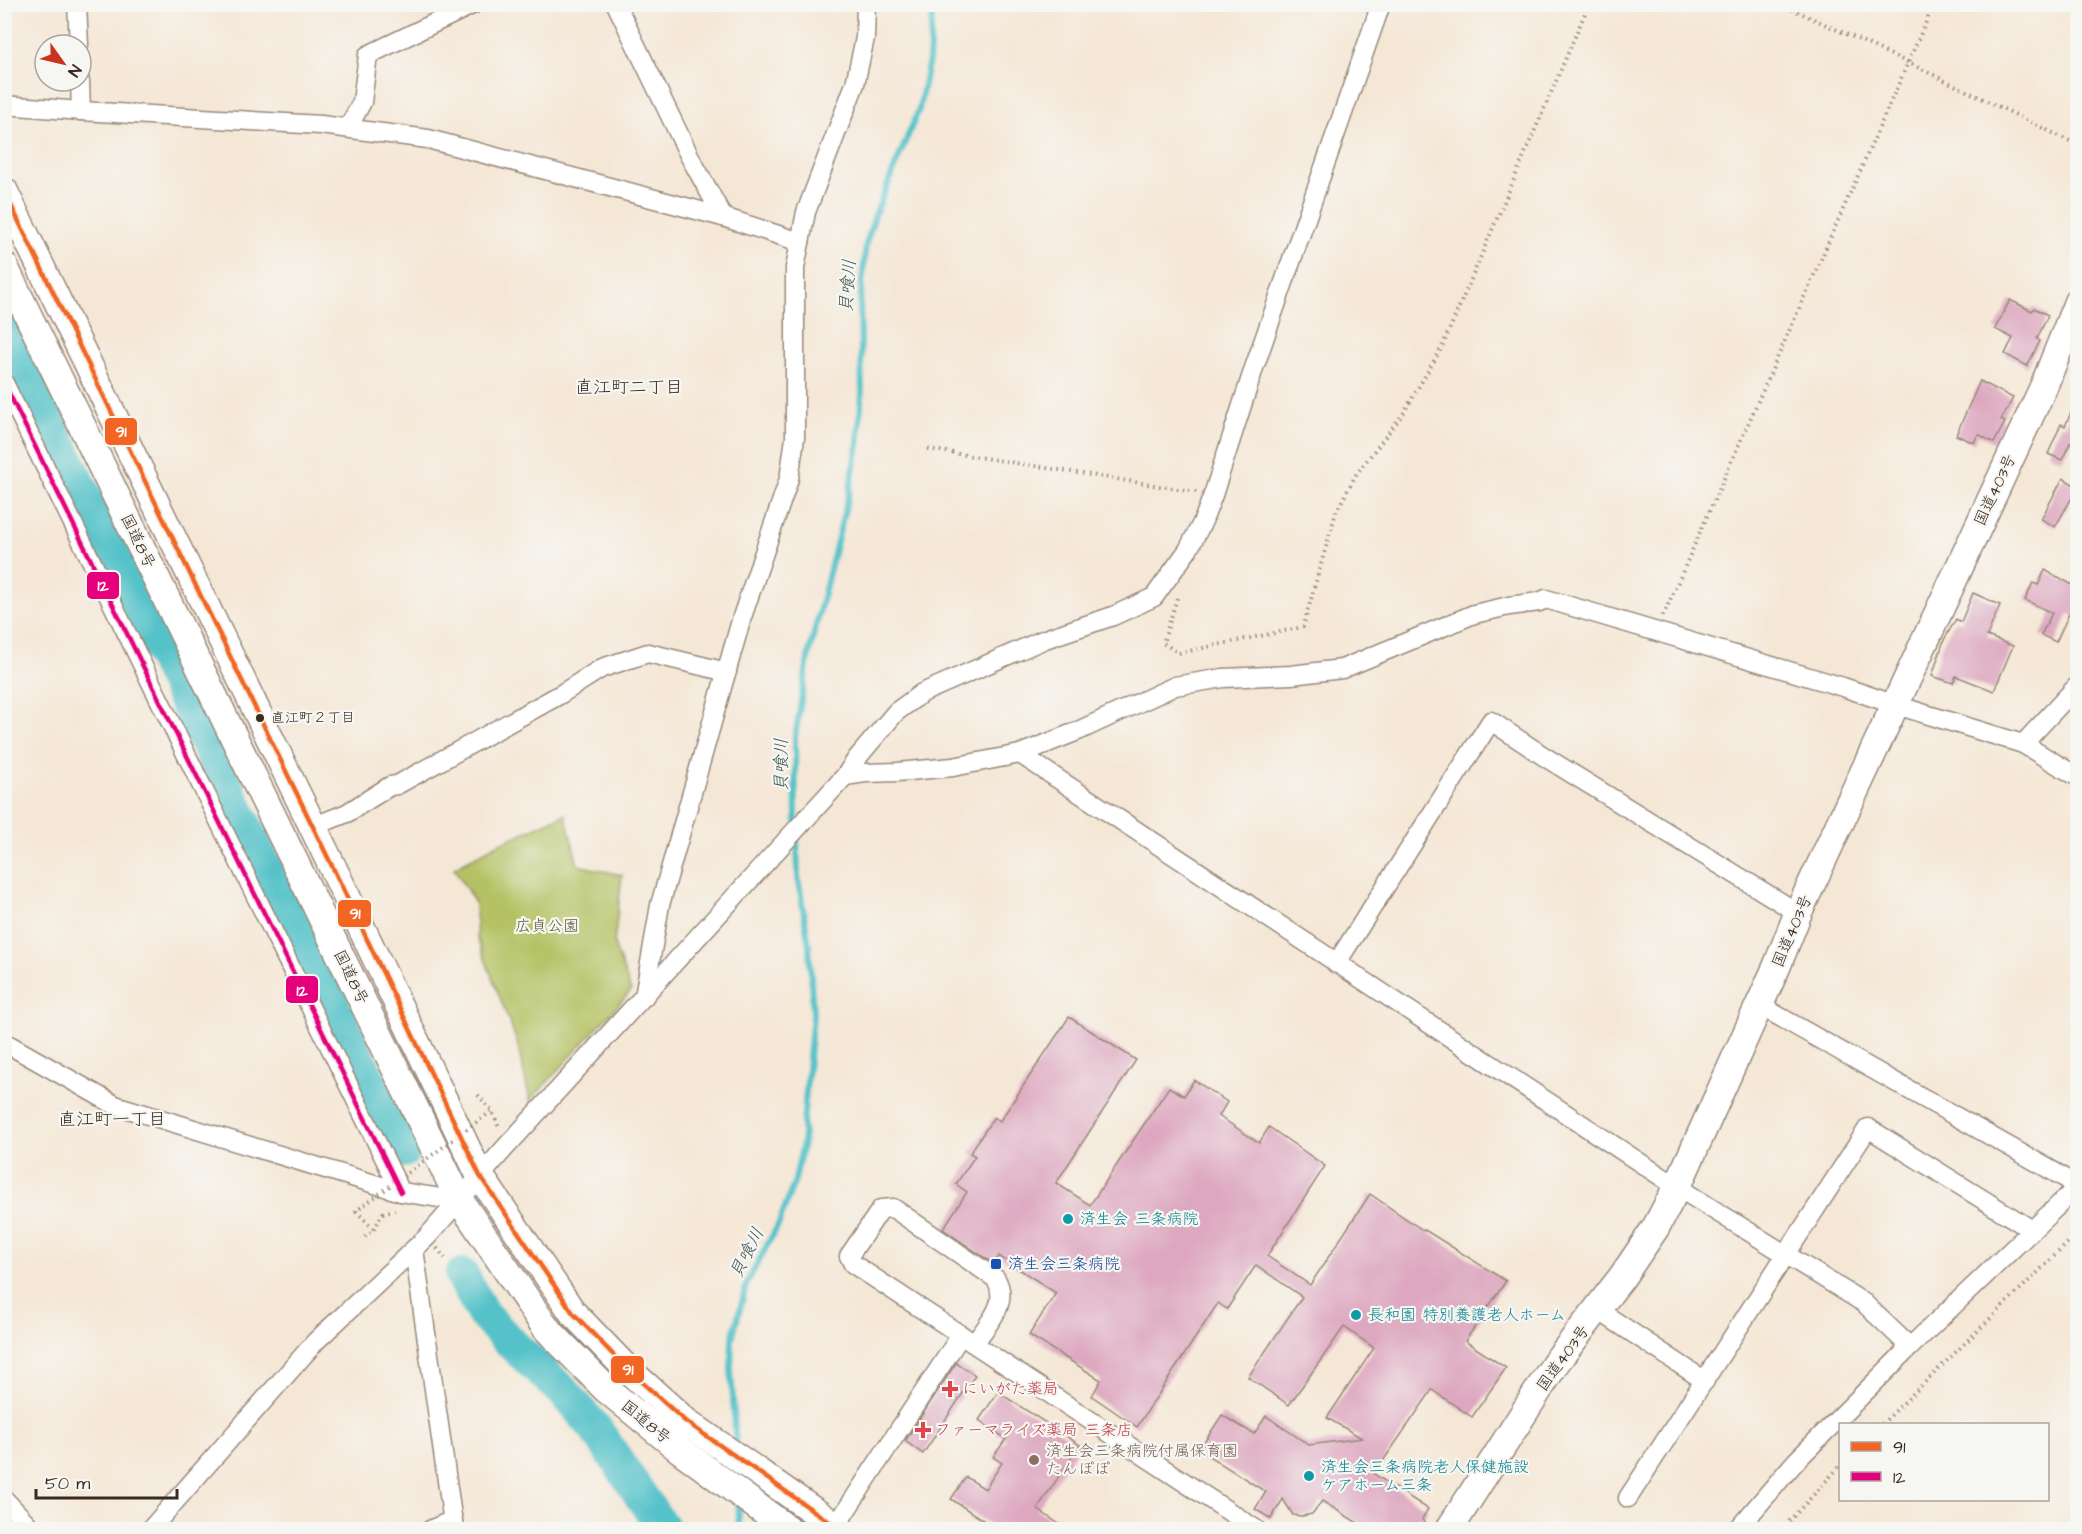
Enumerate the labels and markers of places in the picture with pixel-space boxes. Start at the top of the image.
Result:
place label: 直江町２丁目 [271,708,355,728]
marker: 直江町２丁目 [254,712,266,724]
place label: 済生会 三条病院 [1080,1208,1198,1230]
marker: 済生会 三条病院 [1061,1212,1075,1226]
place label: 済生会三条病院 [1008,1253,1120,1275]
marker: 済生会三条病院 [989,1257,1003,1271]
place label: 長和園 特別養護老人ホーム [1368,1304,1566,1326]
marker: 長和園 特別養護老人ホーム [1349,1308,1363,1322]
place label: にいがた薬局 [962,1378,1059,1400]
marker: にいがた薬局 [943,1382,957,1396]
place label: ファーマライズ薬局 三条店 [935,1419,1132,1441]
marker: ファーマライズ薬局 三条店 [916,1423,930,1437]
place label: 済生会三条病院付属保育園 たんぽぽ [1046,1440,1238,1480]
marker: 済生会三条病院付属保育園 たんぽぽ [1027,1453,1041,1467]
place label: 済生会三条病院老人保健施設 ケアホーム三条 [1321,1456,1529,1496]
marker: 済生会三条病院老人保健施設 ケアホーム三条 [1302,1469,1316,1483]

